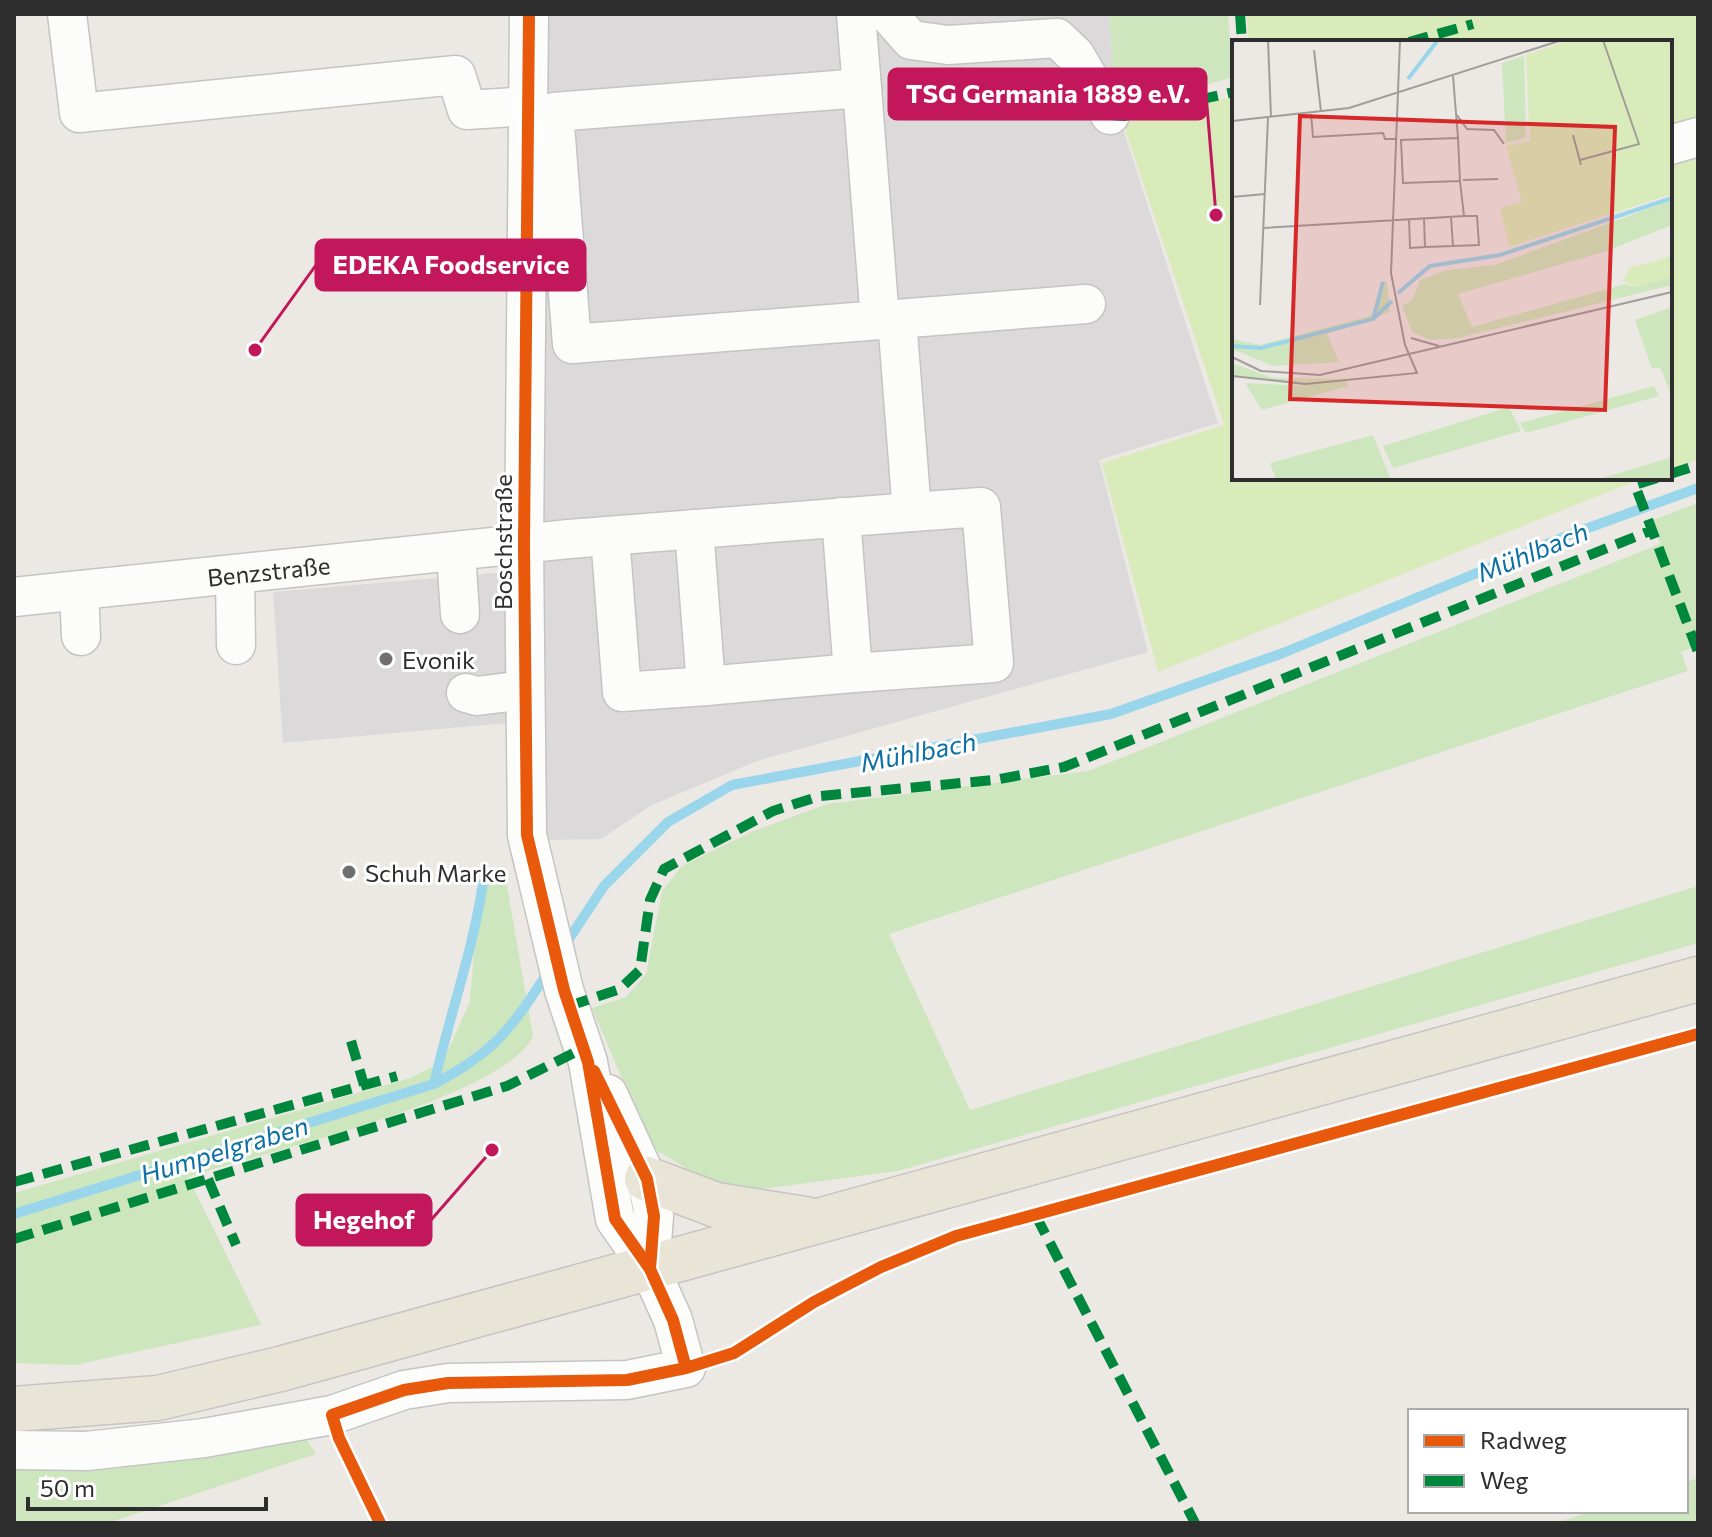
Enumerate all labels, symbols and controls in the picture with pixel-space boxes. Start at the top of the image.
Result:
inset map [1232,40,1672,480]
callout: TSG Germania 1889 e.V. [889,69,1206,119]
text: TSG Germania 1889 e.V. [906,77,1190,108]
callout: EDEKA Foodservice [316,240,585,290]
text: EDEKA Foodservice [332,248,570,279]
street label: Boschstraße [488,474,517,610]
water label: Mühlbach [1472,515,1592,587]
street label: Benzstraße [206,550,332,591]
place label: Evonik [402,645,475,674]
marker: Evonik [377,650,395,668]
water label: Mühlbach [857,725,979,777]
place label: Schuh Marke [365,858,506,887]
marker: Schuh Marke [340,863,358,881]
water label: Humpelgraben [136,1109,312,1189]
callout: Hegehof [297,1195,431,1245]
text: Hegehof [313,1203,415,1234]
legend [1408,1409,1688,1513]
text: Radweg [1480,1425,1567,1454]
scale bar [28,1461,266,1511]
text: Weg [1480,1465,1528,1494]
text: 50 m [40,1473,95,1502]

